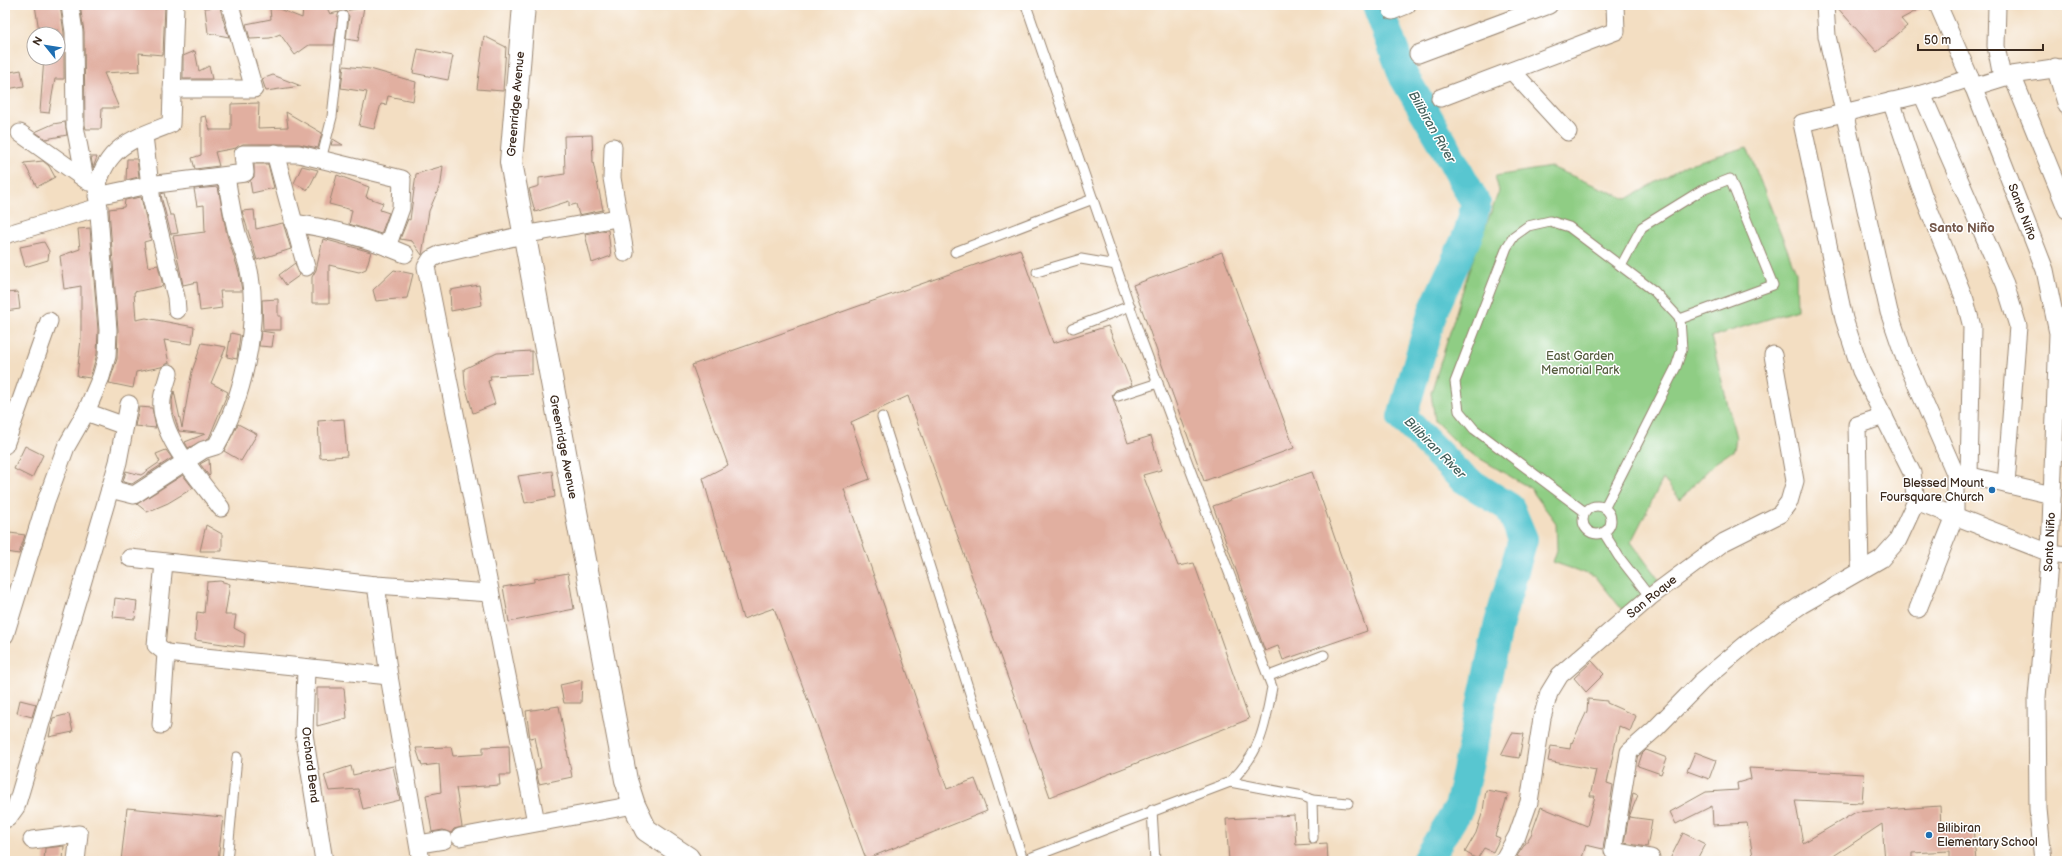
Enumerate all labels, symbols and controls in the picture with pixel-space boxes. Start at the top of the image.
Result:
north arrow [26,26,66,66]
scale bar [1918,26,2043,52]
text: 50 m [1924,33,1951,48]
text: N [30,34,45,48]
street label: Greenridge Avenue [504,51,528,157]
water label: Bilibiran River [1405,88,1460,167]
street label: Santo Niño [2004,181,2040,243]
district label: Santo Niño [1929,220,1995,236]
park label: East Garden Memorial Park [1541,349,1619,378]
street label: Greenridge Avenue [546,394,580,500]
water label: Bilibiran River [1401,414,1470,483]
place label: Blessed Mount Foursquare Church [1880,476,1984,505]
marker: Blessed Mount Foursquare Church [1987,485,1997,495]
street label: Santo Niño [2041,512,2059,572]
street label: San Roque [1624,572,1680,622]
street label: Orchard Bend [298,726,322,804]
place label: Bilibiran Elementary School [1937,821,2038,850]
marker: Bilibiran Elementary School [1924,830,1934,840]

